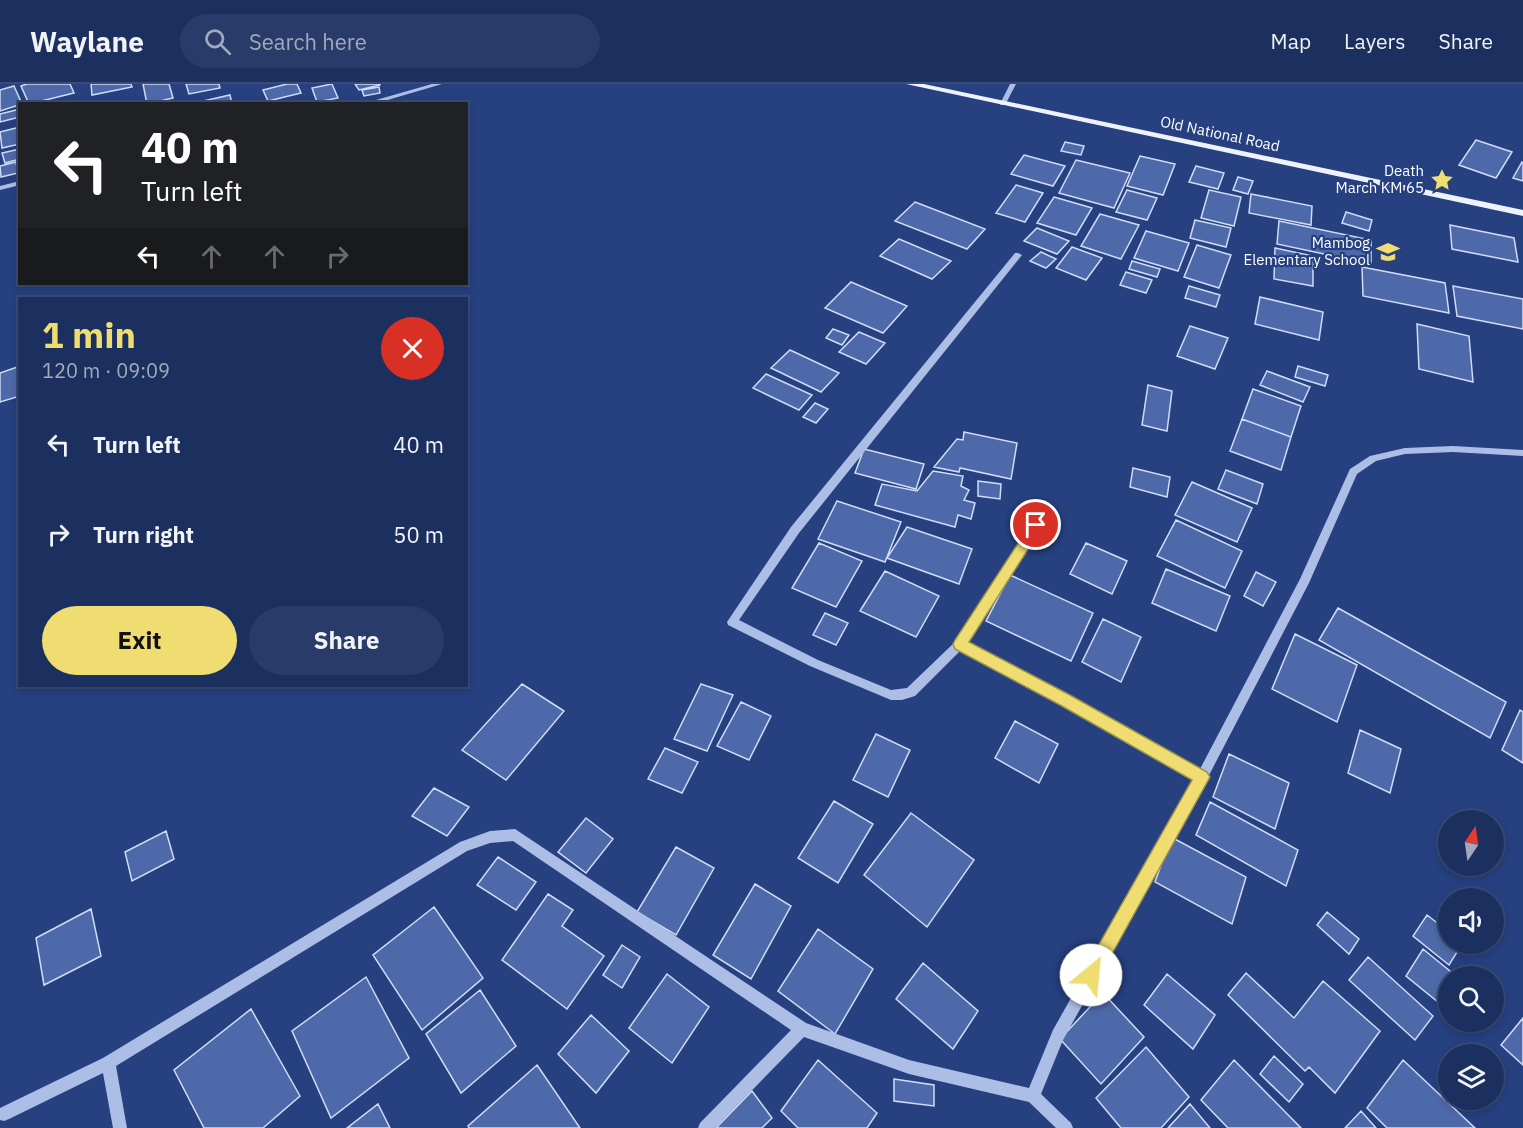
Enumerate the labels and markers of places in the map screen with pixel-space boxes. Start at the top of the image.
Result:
place label: Death March KM 65 [1336,161,1424,197]
place icon: Death March KM 65 [1429,167,1455,193]
place label: Mambog Elementary School [1243,233,1370,269]
school or university icon: Mambog Elementary School [1375,239,1401,265]
pin [1010,499,1061,550]

